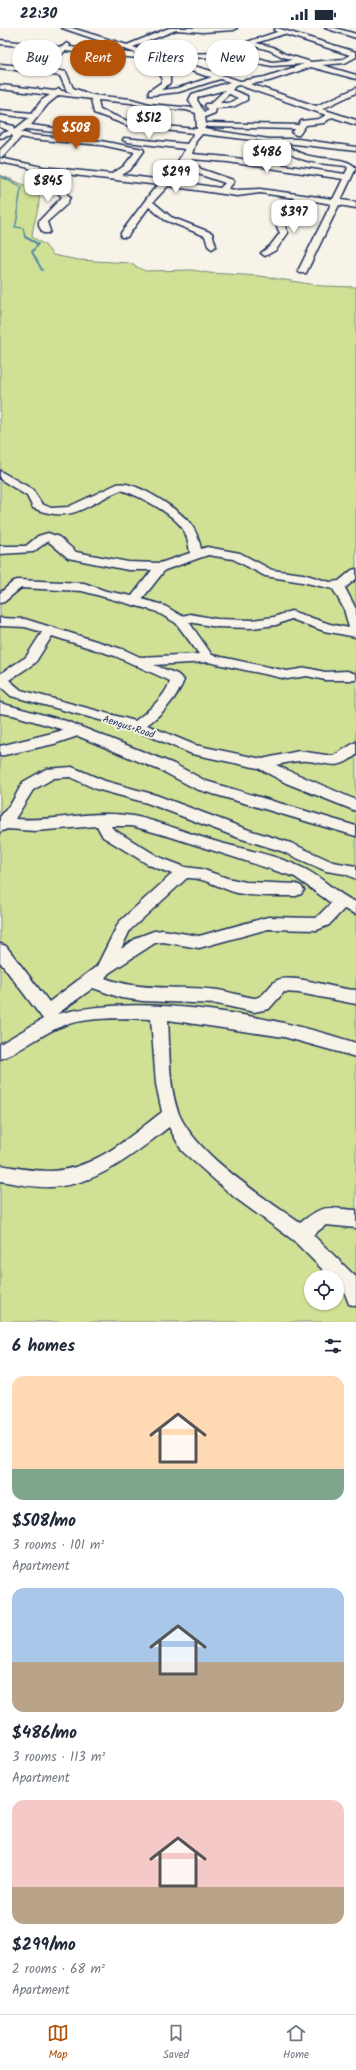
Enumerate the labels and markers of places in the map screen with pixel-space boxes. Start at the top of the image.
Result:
pin: $512 [125,106,173,140]
pin: $508 [52,116,100,150]
pin: $486 [243,140,291,174]
pin: $299 [152,160,200,194]
pin: $845 [24,169,72,203]
pin: $397 [270,200,318,234]

